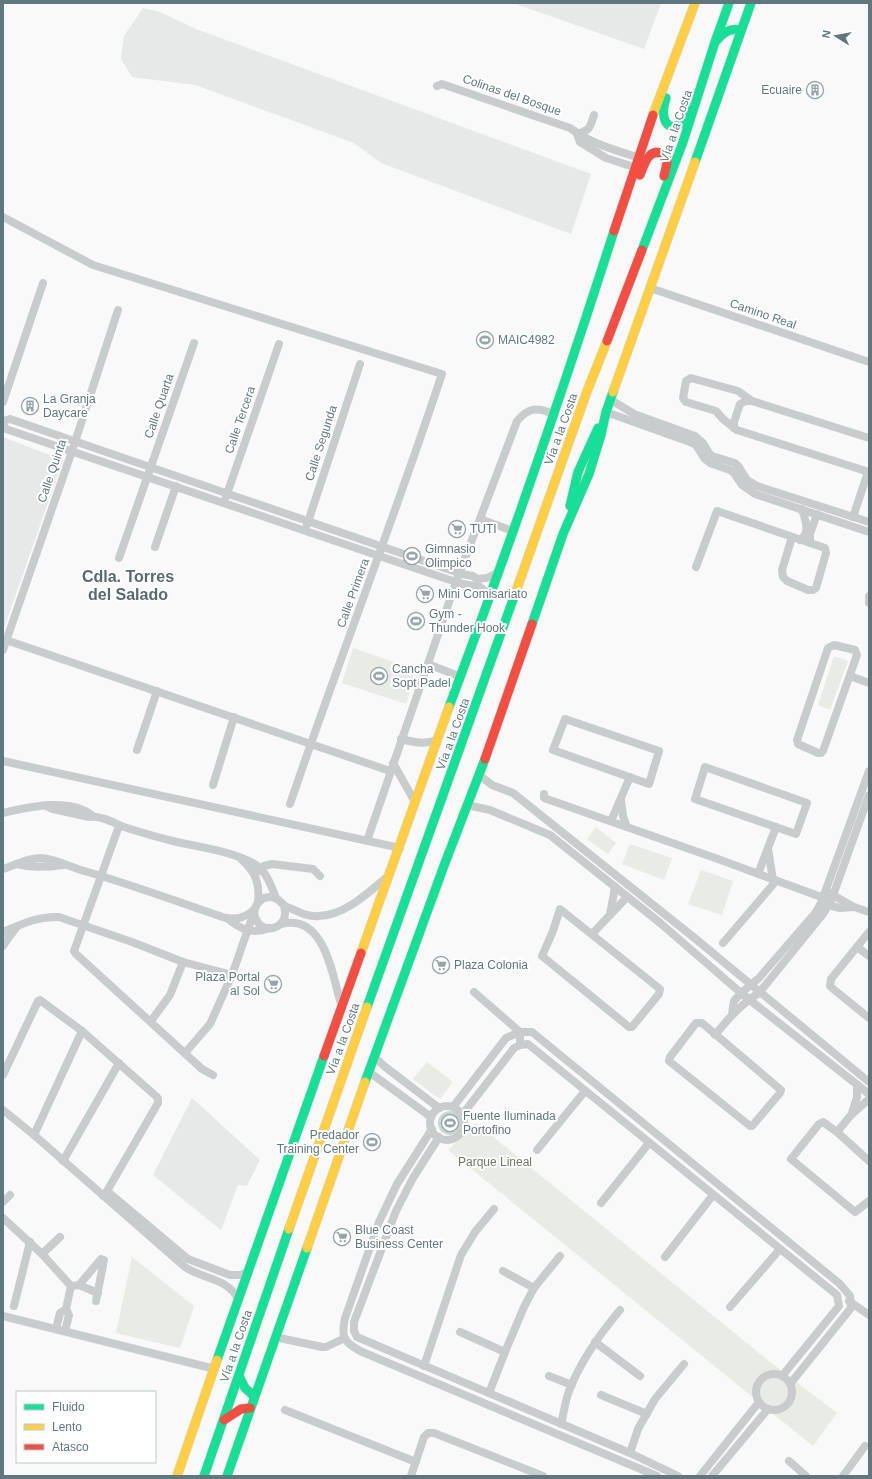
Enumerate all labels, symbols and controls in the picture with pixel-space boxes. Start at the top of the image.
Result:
north arrow [816,16,856,56]
text: N [820,29,833,39]
street label: Colinas del Bosque [461,72,563,119]
building icon: Ecuaire [805,80,825,100]
place label: Ecuaire [761,83,802,97]
street label: Vía a la Costa [657,88,695,164]
street label: Camino Real [728,296,798,332]
sports icon: MAIC4982 [475,330,495,350]
place label: MAIC4982 [498,333,555,347]
street label: Calle Quarta [141,372,177,440]
street label: Calle Tercera [222,384,258,456]
street label: Vía a la Costa [542,391,581,467]
place label: La Granja Daycare [43,392,96,420]
building icon: La Granja Daycare [20,396,40,416]
street label: Calle Segunda [302,403,340,483]
street label: Calle Quinta [35,437,69,505]
supermarket icon: TUTI [447,519,467,539]
place label: TUTI [470,522,497,536]
place label: Gimnasio Olimpico [425,542,476,570]
sports icon: Gimnasio Olimpico [402,546,422,566]
street label: Calle Primera [334,556,372,630]
district label: Cdla. Torres del Salado [82,568,174,603]
supermarket icon: Mini Comisariato [415,584,435,604]
place label: Mini Comisariato [438,587,528,601]
place label: Gym - Thunder Hook [429,607,506,635]
sports icon: Gym - Thunder Hook [406,611,426,631]
place label: Cancha Sopt Padel [392,662,451,690]
sports icon: Cancha Sopt Padel [369,666,389,686]
street label: Vía a la Costa [434,696,473,772]
supermarket icon: Plaza Colonia [431,955,451,975]
place label: Plaza Colonia [454,958,528,972]
place label: Plaza Portal al Sol [195,970,260,998]
supermarket icon: Plaza Portal al Sol [263,974,283,994]
street label: Vía a la Costa [324,1001,363,1077]
place label: Fuente Iluminada Portofino [463,1109,556,1137]
sports icon: Fuente Iluminada Portofino [440,1113,460,1133]
place label: Predador Training Center [277,1128,359,1156]
sports icon: Predador Training Center [362,1132,382,1152]
park label: Parque Lineal [458,1155,532,1169]
place label: Blue Coast Business Center [355,1223,443,1251]
supermarket icon: Blue Coast Business Center [332,1227,352,1247]
street label: Vía a la Costa [217,1308,255,1384]
legend [16,1391,156,1463]
text: Fluido [52,1400,85,1414]
text: Lento [52,1420,82,1434]
text: Atasco [52,1440,89,1454]

